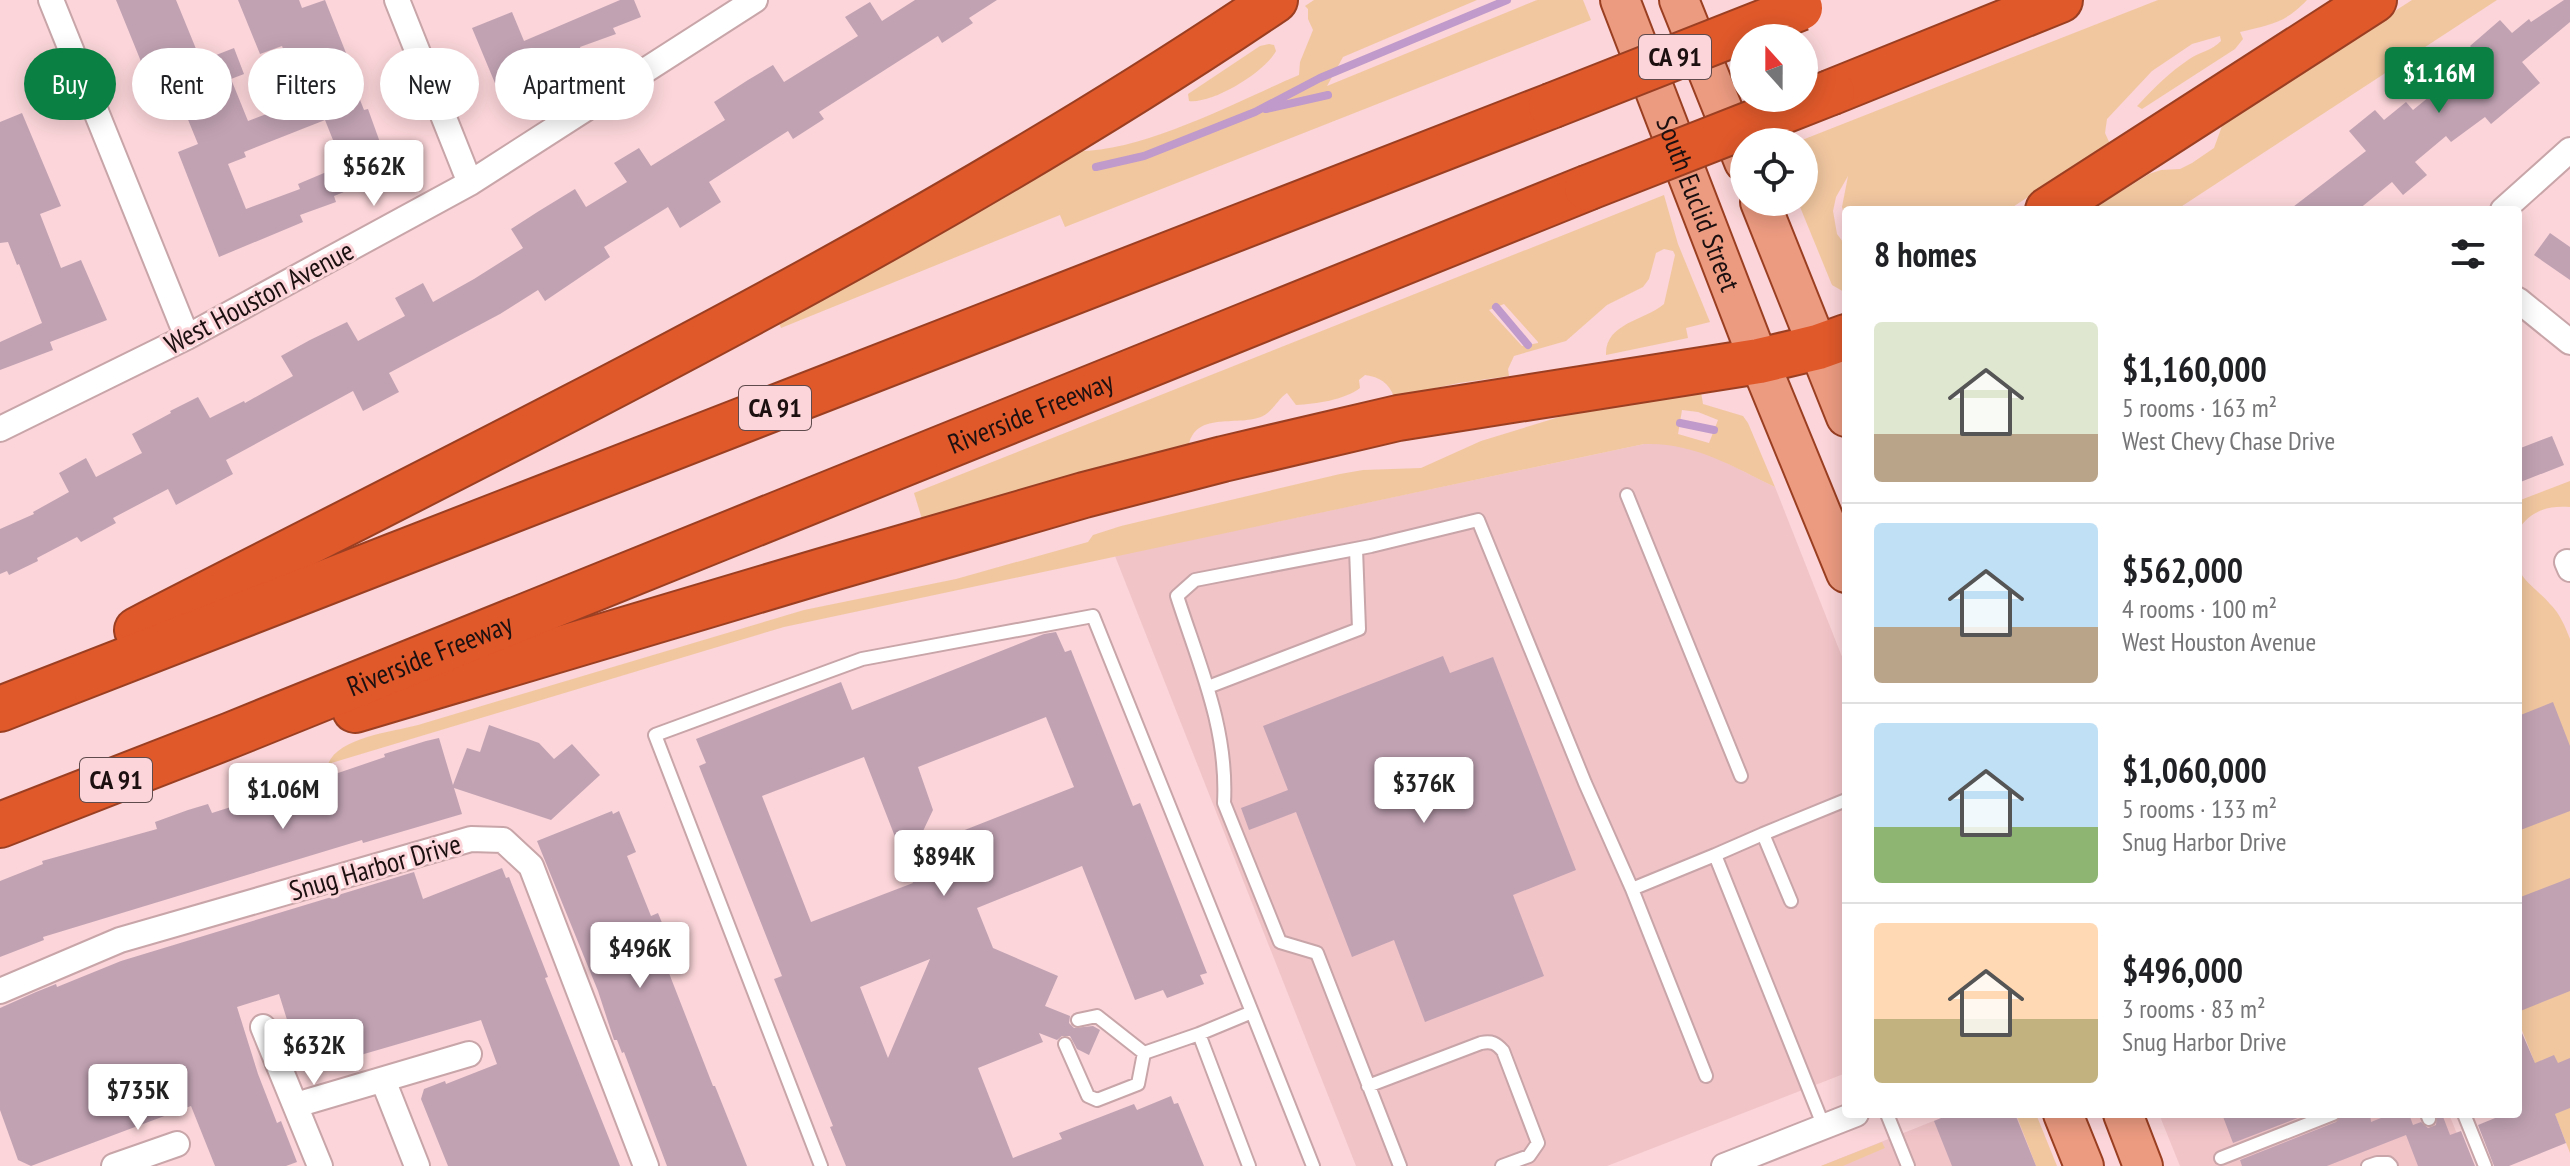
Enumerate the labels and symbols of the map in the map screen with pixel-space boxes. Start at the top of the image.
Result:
north arrow [1730,24,1818,112]
road number: CA 91 [1639,35,1711,79]
pin: $1.16M [2374,47,2504,115]
street label: South Euclid Street [1648,110,1749,297]
pin: $562K [318,140,430,208]
street label: West Houston Avenue [158,231,360,362]
street label: Riverside Freeway [942,362,1119,462]
road number: CA 91 [739,386,811,430]
street label: Riverside Freeway [341,604,518,704]
pin: $376K [1368,757,1480,825]
road number: CA 91 [80,758,152,802]
pin: $1.06M [218,763,348,831]
street label: Snug Harbor Drive [285,824,465,909]
pin: $894K [888,830,1000,898]
pin: $496K [584,922,696,990]
pin: $632K [258,1019,370,1087]
pin: $735K [82,1064,194,1132]

